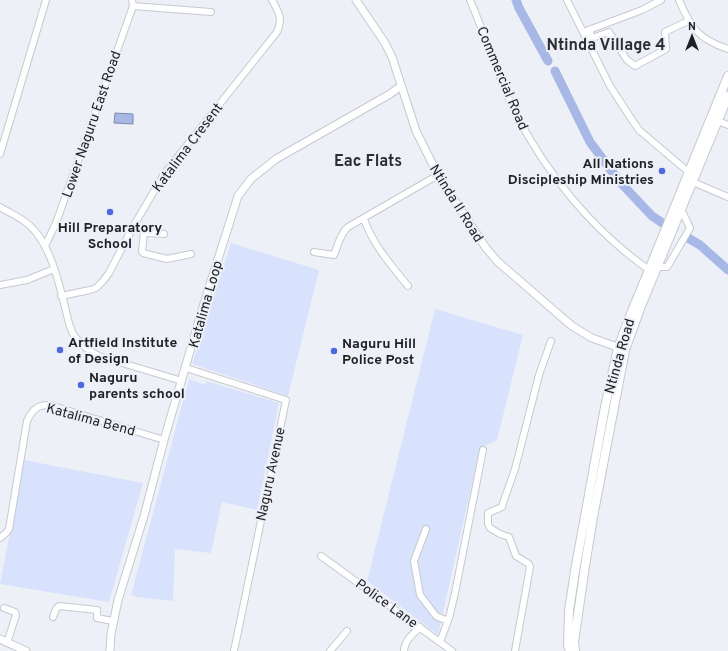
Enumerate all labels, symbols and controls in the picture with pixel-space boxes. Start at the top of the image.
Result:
north arrow [672,16,712,56]
text: N [688,20,696,34]
street label: Commercial Road [472,24,531,133]
district label: Ntinda Village 4 [546,36,666,56]
street label: Lower Naguru East Road [59,49,126,200]
street label: Katalima Cresent [149,100,227,196]
district label: Eac Flats [334,152,402,172]
place label: All Nations Discipleship Ministries [508,156,654,189]
street label: Ntinda II Road [425,162,486,246]
marker: All Nations Discipleship Ministries [657,166,667,176]
marker: Hill Preparatory School [105,207,115,217]
place label: Hill Preparatory School [58,220,162,253]
street label: Katalima Loop [186,259,227,350]
street label: Ntinda Road [602,317,639,396]
place label: Artfield Institute of Design [68,335,177,368]
place label: Naguru Hill Police Post [342,336,416,369]
marker: Artfield Institute of Design [55,345,65,355]
marker: Naguru Hill Police Post [329,346,339,356]
place label: Naguru parents school [89,370,185,403]
marker: Naguru parents school [76,380,86,390]
street label: Katalima Bend [44,400,137,440]
street label: Naguru Avenue [253,426,290,523]
street label: Police Lane [352,576,421,632]

